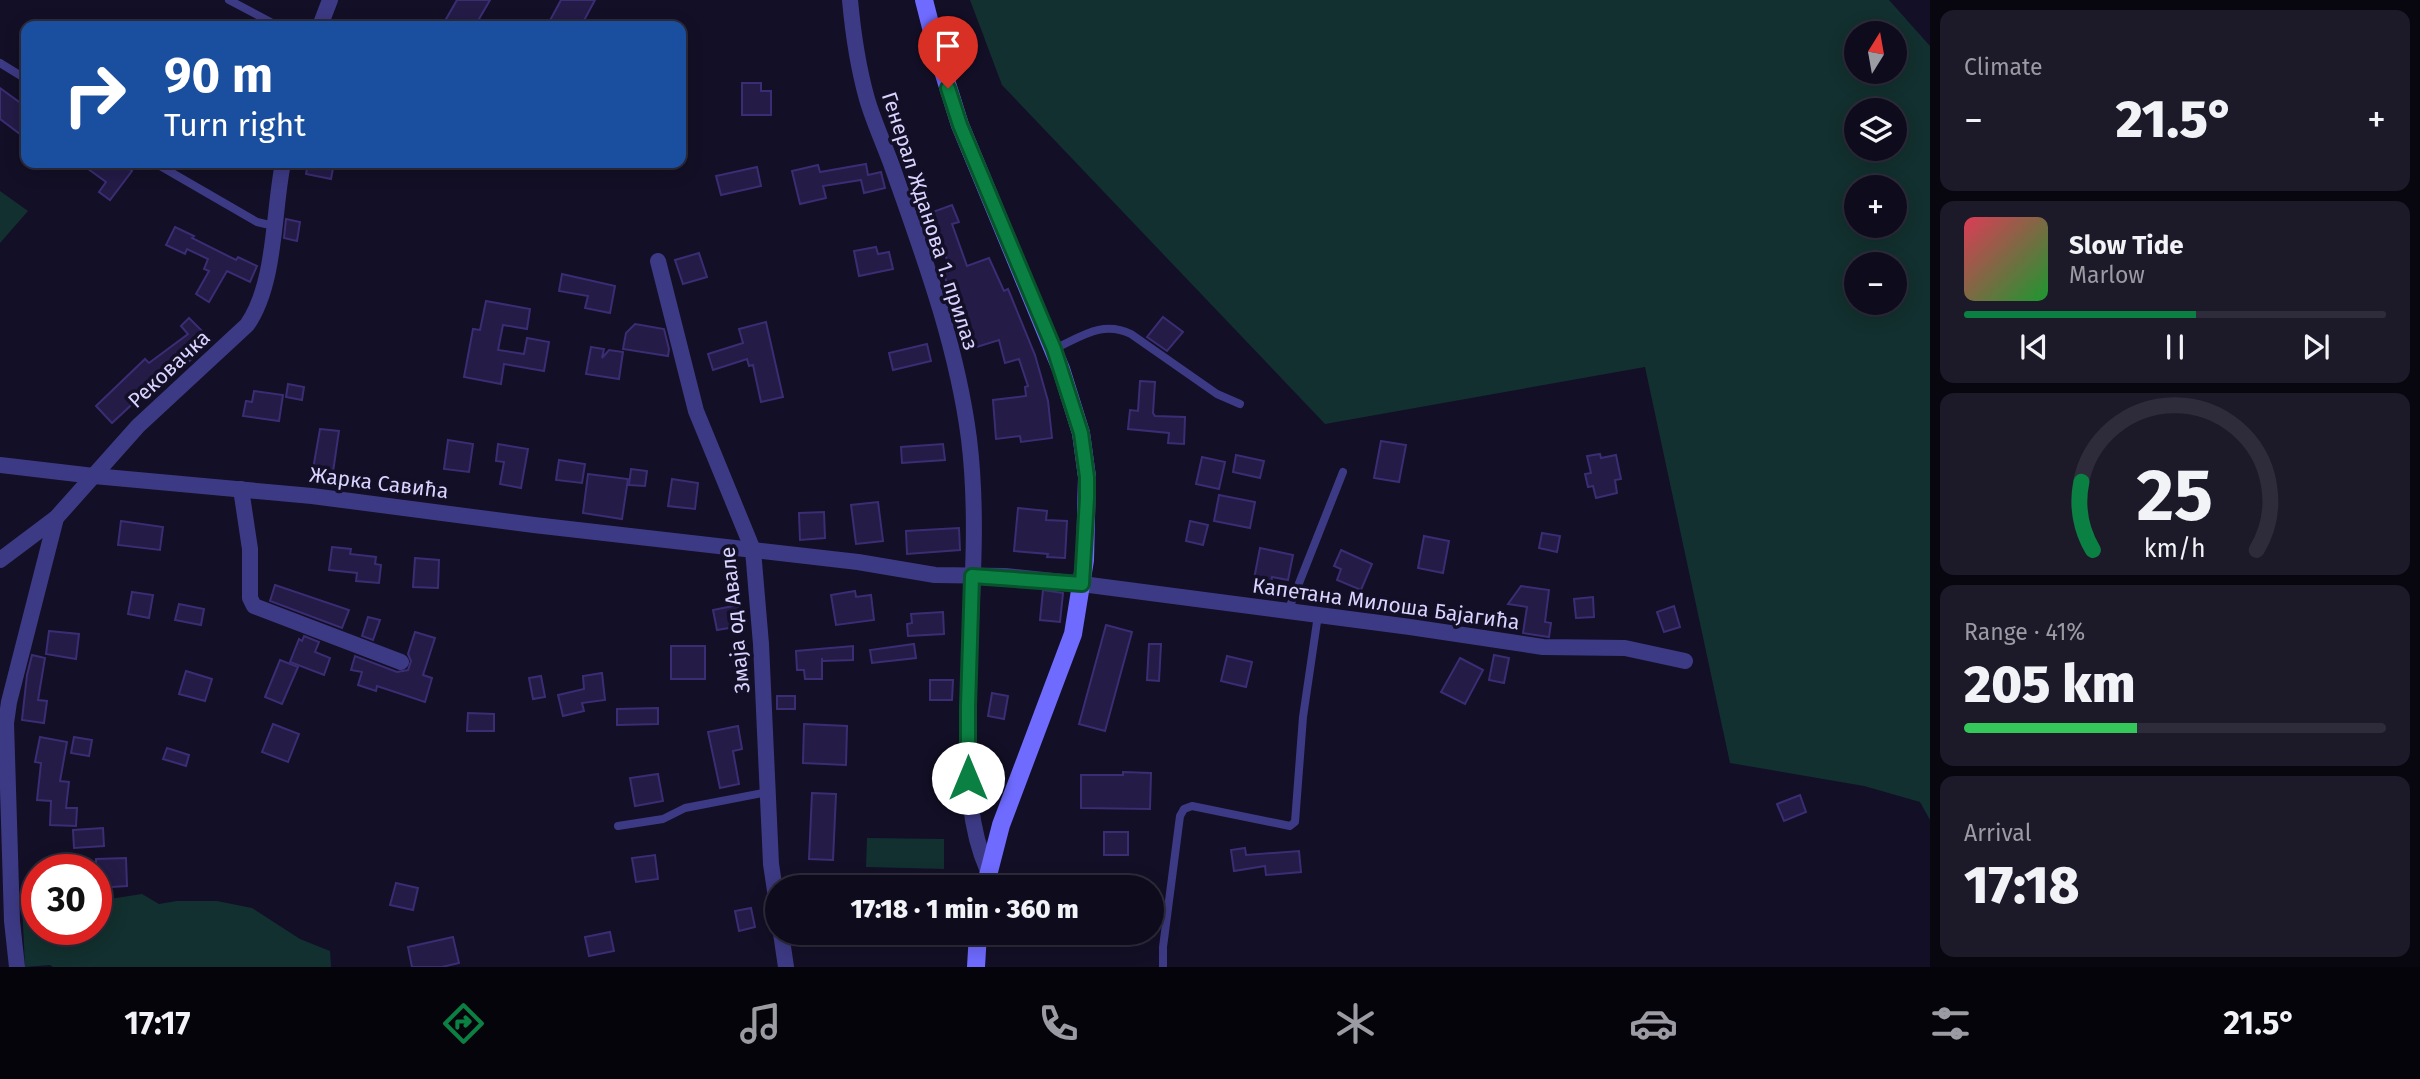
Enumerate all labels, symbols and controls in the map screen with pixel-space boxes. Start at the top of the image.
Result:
pin [918,16,978,88]
north arrow [1844,21,1908,84]
map controls [1844,21,1907,315]
icon: arrive [929,27,967,65]
text: 90 m [164,46,273,105]
icon: right [49,49,140,140]
text: Climate [1964,53,2043,81]
text: 21.5° [2116,88,2234,151]
street label: Генерал Жданова 1. прилаз [876,89,984,353]
text: − [1964,97,1983,143]
text: + [2367,97,2386,143]
button: layers [1844,98,1907,161]
text: Turn right [164,106,306,144]
button: + [1844,175,1907,238]
text: Slow Tide [2069,230,2184,261]
button: − [1844,252,1907,315]
text: Marlow [2069,261,2145,289]
street label: Рековачка [123,324,215,414]
icon: previous [2015,328,2053,366]
icon: pause [2156,328,2194,366]
icon: next [2297,328,2335,366]
text: 25 [2137,452,2213,539]
street label: Жарка Савића [308,462,450,504]
text: km/h [2144,533,2206,563]
street label: Змаја од Авале [714,545,756,695]
street label: Капетана Милоша Бајагића [1251,572,1521,636]
text: Range · 41% [1964,618,2085,646]
text: 205 km [1964,653,2135,716]
position arrow [931,741,1005,815]
text: Arrival [1964,819,2031,847]
speed limit sign: 30 [21,854,112,945]
text: 17:18 [1964,854,2079,917]
text: 17:18 · 1 min · 360 m [850,894,1079,925]
icon: directions [439,999,488,1048]
icon: music [736,999,785,1048]
icon: phone [1034,999,1083,1048]
icon: climate [1331,999,1380,1048]
icon: car [1629,999,1678,1048]
icon: filters [1926,999,1975,1048]
text: 17:17 [124,1004,190,1042]
text: 21.5° [2224,1004,2296,1042]

